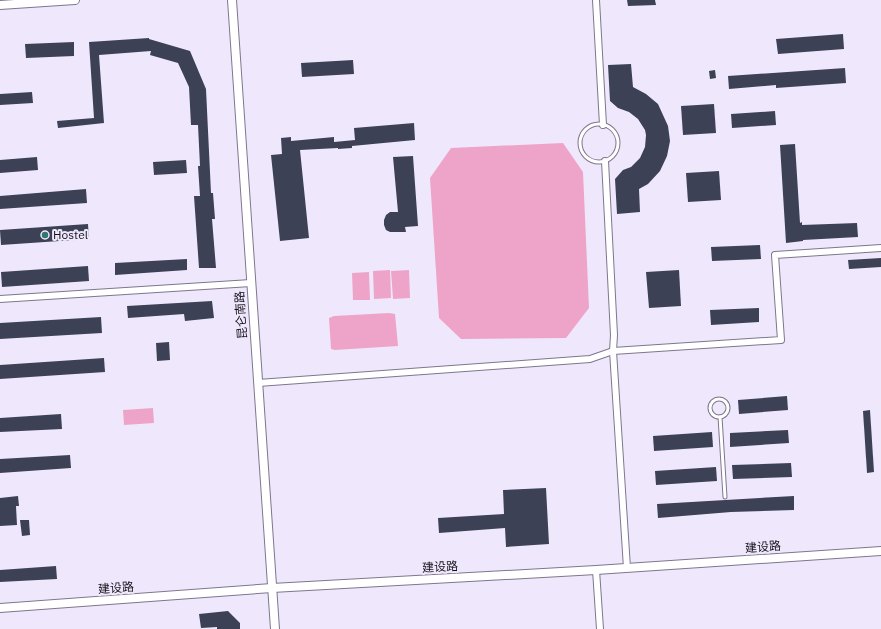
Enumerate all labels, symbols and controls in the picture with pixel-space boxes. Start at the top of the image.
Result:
place label: Hostel [53,227,88,242]
marker: Hostel [40,230,50,240]
street label: 昆仑南路 [231,291,250,340]
street label: 建设路 [744,538,781,555]
street label: 建设路 [422,558,458,575]
street label: 建设路 [97,579,134,596]

